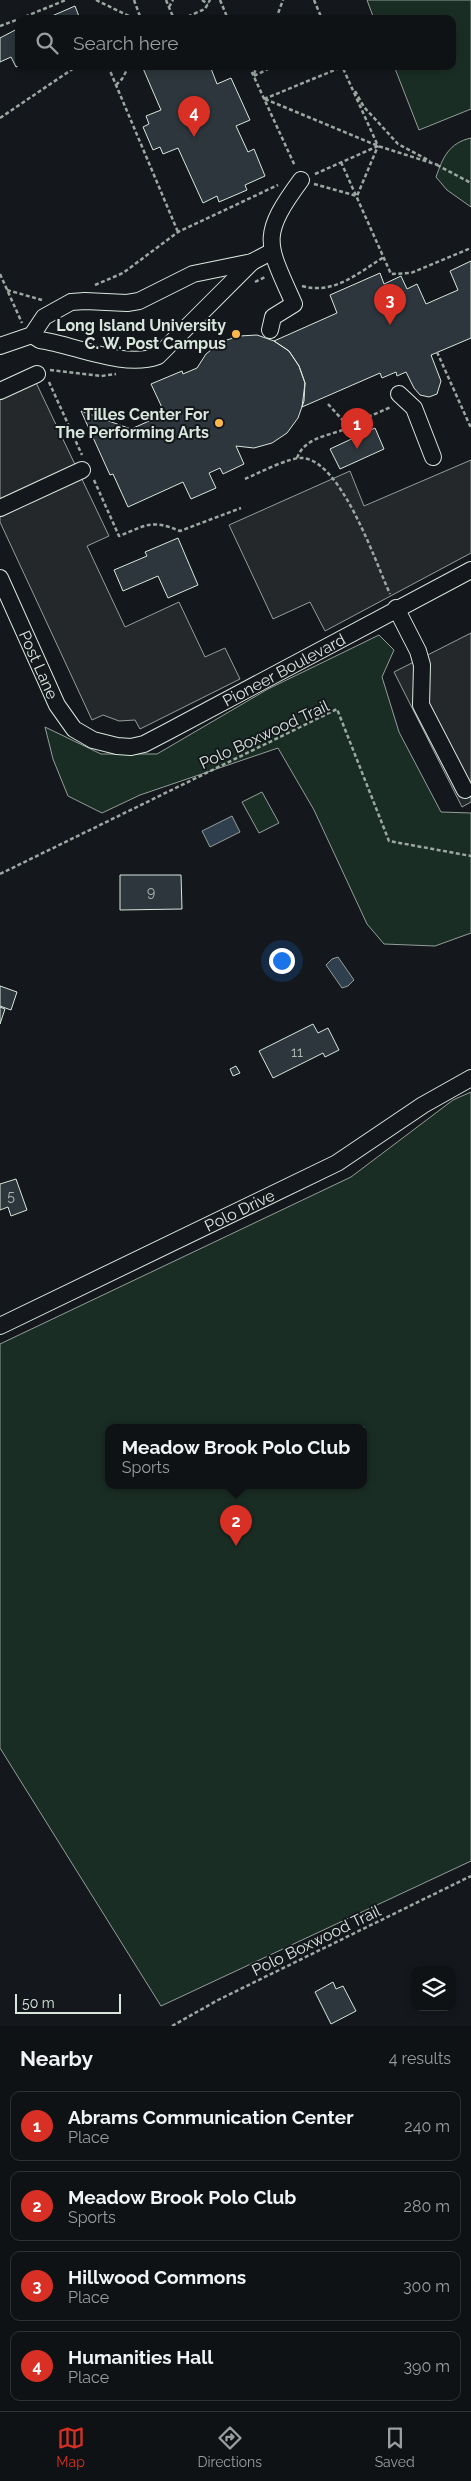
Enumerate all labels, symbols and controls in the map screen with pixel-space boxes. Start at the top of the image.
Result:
search box [15,15,456,70]
icon: search [33,29,61,57]
text: Search here [73,32,179,54]
pin: 4 [178,96,210,137]
pin: 3 [374,284,406,325]
place label: Long Island University C. W. Post Campus [56,316,226,353]
marker: Long Island University C. W. Post Campus [230,328,242,340]
place label: Tilles Center For The Performing Arts [56,405,209,442]
pin: 1 [341,408,373,449]
marker: Tilles Center For The Performing Arts [213,417,225,429]
street label: Post Lane [15,628,62,702]
street label: Pioneer Boulevard [220,630,349,711]
street label: Polo Boxwood Trail [196,696,333,773]
house number: 9 [147,884,155,900]
your location [269,948,295,974]
house number: 11 [291,1044,303,1060]
street label: Polo Drive [202,1186,278,1236]
house number: 5 [7,1188,15,1204]
popup [105,1424,367,1489]
text: Meadow Brook Polo Club [122,1436,350,1458]
text: Sports [122,1458,170,1477]
pin: 2 [220,1505,252,1546]
street label: Polo Boxwood Trail [249,1901,384,1980]
map controls [411,1966,456,2011]
button: layers [411,1966,456,2011]
scale bar [15,1991,121,2014]
text: 50 m [22,1995,55,2011]
text: Nearby [20,2046,93,2071]
text: 4 results [389,2049,451,2068]
text: Abrams Communication Center [68,2106,354,2128]
text: 1 [33,2117,41,2136]
text: 240 m [404,2117,450,2136]
text: Place [68,2128,109,2147]
text: Meadow Brook Polo Club [68,2186,296,2208]
text: 2 [32,2197,42,2216]
text: 280 m [404,2197,450,2216]
text: Sports [68,2208,116,2227]
text: Hillwood Commons [68,2266,246,2288]
text: 3 [33,2277,41,2296]
text: 300 m [403,2277,450,2296]
text: Place [68,2288,109,2307]
text: Humanities Hall [68,2346,213,2368]
text: 4 [32,2357,42,2376]
text: 390 m [404,2357,450,2376]
text: Place [68,2368,109,2387]
tab: Map [56,2424,85,2470]
tab: Directions [197,2424,262,2470]
tab: Saved [375,2424,415,2470]

